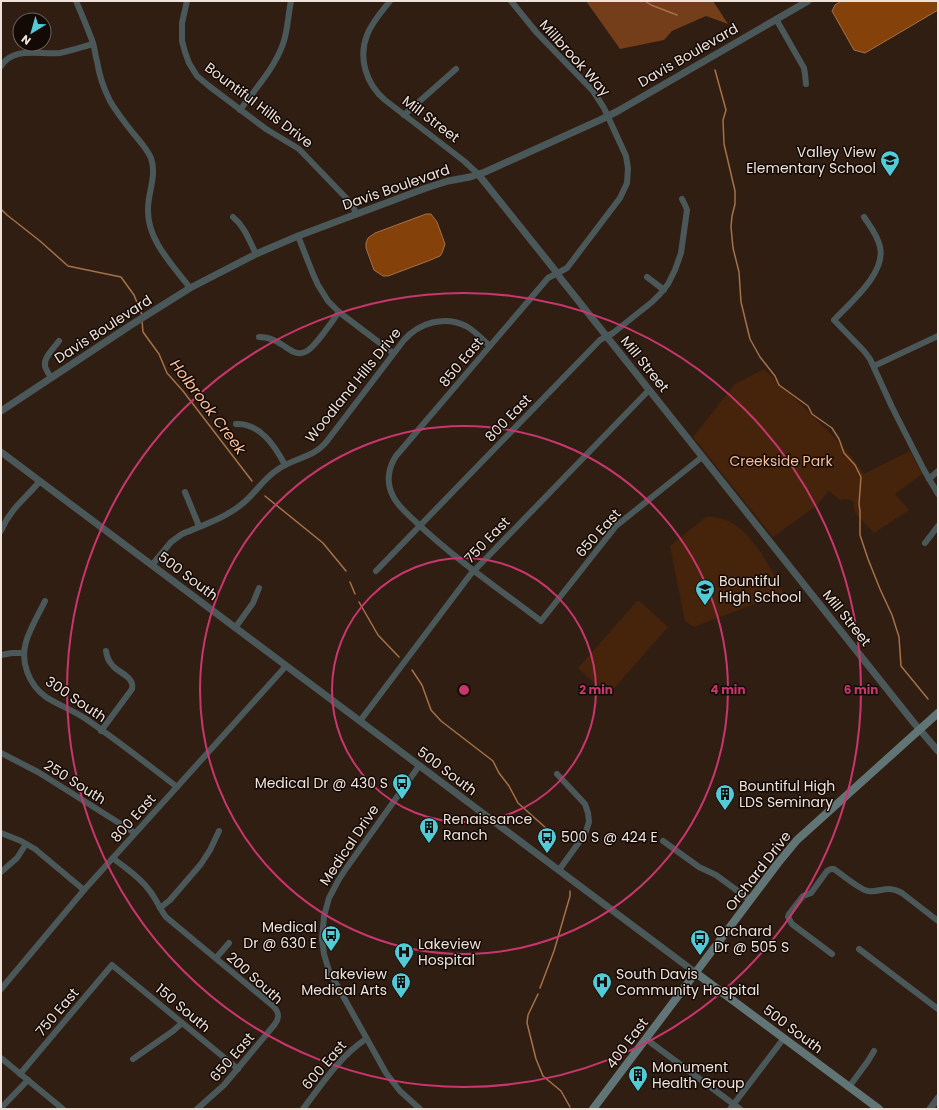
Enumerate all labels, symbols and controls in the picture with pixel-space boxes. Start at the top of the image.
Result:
north arrow [12,12,52,52]
street label: Millbrook Way [535,15,615,101]
street label: Davis Boulevard [634,18,742,92]
text: N [18,31,34,49]
street label: Bountiful Hills Drive [201,58,318,153]
street label: Mill Street [398,91,464,147]
place label: Valley View Elementary School [746,142,877,178]
school or university icon: Valley View Elementary School [879,149,901,177]
street label: Davis Boulevard [340,159,452,215]
street label: Davis Boulevard [50,290,156,368]
street label: Woodland Hills Drive [300,323,406,447]
street label: Mill Street [616,332,674,396]
street label: 850 East [434,333,488,391]
water label: Holbrook Creek [166,355,252,460]
street label: 800 East [480,390,536,446]
park label: Creekside Park [729,451,833,471]
street label: 650 East [571,504,625,562]
street label: 750 East [460,512,514,568]
street label: 500 South [154,547,222,605]
place label: Bountiful High School [719,571,801,607]
school or university icon: Bountiful High School [694,578,716,606]
street label: Mill Street [818,586,876,650]
street label: 300 South [41,671,111,727]
text: 2 min [579,681,613,698]
text: 4 min [710,681,746,698]
text: 6 min [844,681,878,698]
centre of rings [457,683,471,697]
street label: 500 South [413,742,481,800]
street label: 250 South [40,755,110,809]
bus stop icon: Medical Dr @ 430 S [391,772,413,800]
place label: Medical Dr @ 430 S [255,773,388,793]
place label: Bountiful High LDS Seminary [739,776,835,812]
building icon: Bountiful High LDS Seminary [714,783,736,811]
street label: 800 East [106,789,160,847]
street label: Medical Drive [314,800,384,890]
place label: Renaissance Ranch [443,809,533,845]
building icon: Renaissance Ranch [418,816,440,844]
bus stop icon: 500 S @ 424 E [536,826,558,854]
place label: 500 S @ 424 E [561,827,658,847]
street label: Orchard Drive [720,827,796,915]
place label: Medical Dr @ 630 E [243,917,317,953]
place label: Orchard Dr @ 505 S [714,921,789,957]
bus stop icon: Medical Dr @ 630 E [320,924,342,952]
bus stop icon: Orchard Dr @ 505 S [689,928,711,956]
place label: Lakeview Hospital [418,934,481,970]
hospital icon: Lakeview Hospital [393,941,415,969]
street label: 200 South [222,947,288,1009]
place label: Lakeview Medical Arts [301,964,388,1000]
place label: South Davis Community Hospital [616,964,760,1000]
building icon: Lakeview Medical Arts [390,971,412,999]
hospital icon: South Davis Community Hospital [591,971,613,999]
street label: 150 South [151,979,215,1037]
street label: 750 East [31,983,83,1041]
street label: 500 South [759,1000,827,1058]
street label: 400 East [601,1013,653,1073]
street label: 650 East [205,1028,259,1086]
street label: 600 East [297,1036,351,1094]
place label: Monument Health Group [652,1057,745,1093]
building icon: Monument Health Group [627,1064,649,1092]

